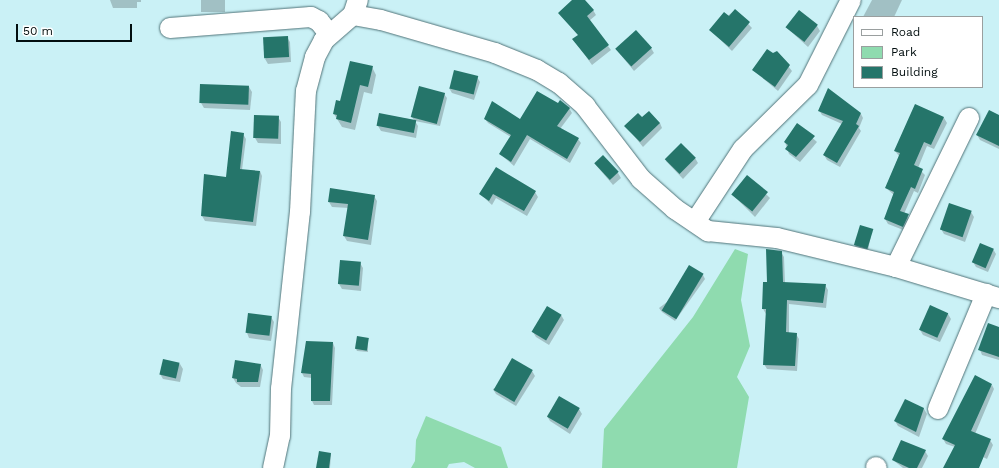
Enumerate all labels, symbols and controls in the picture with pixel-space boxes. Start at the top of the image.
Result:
scale bar [18,16,134,42]
legend [853,16,983,88]
text: 50 m [23,24,53,38]
text: Road [891,25,920,39]
text: Park [891,45,917,59]
text: Building [891,65,938,79]

